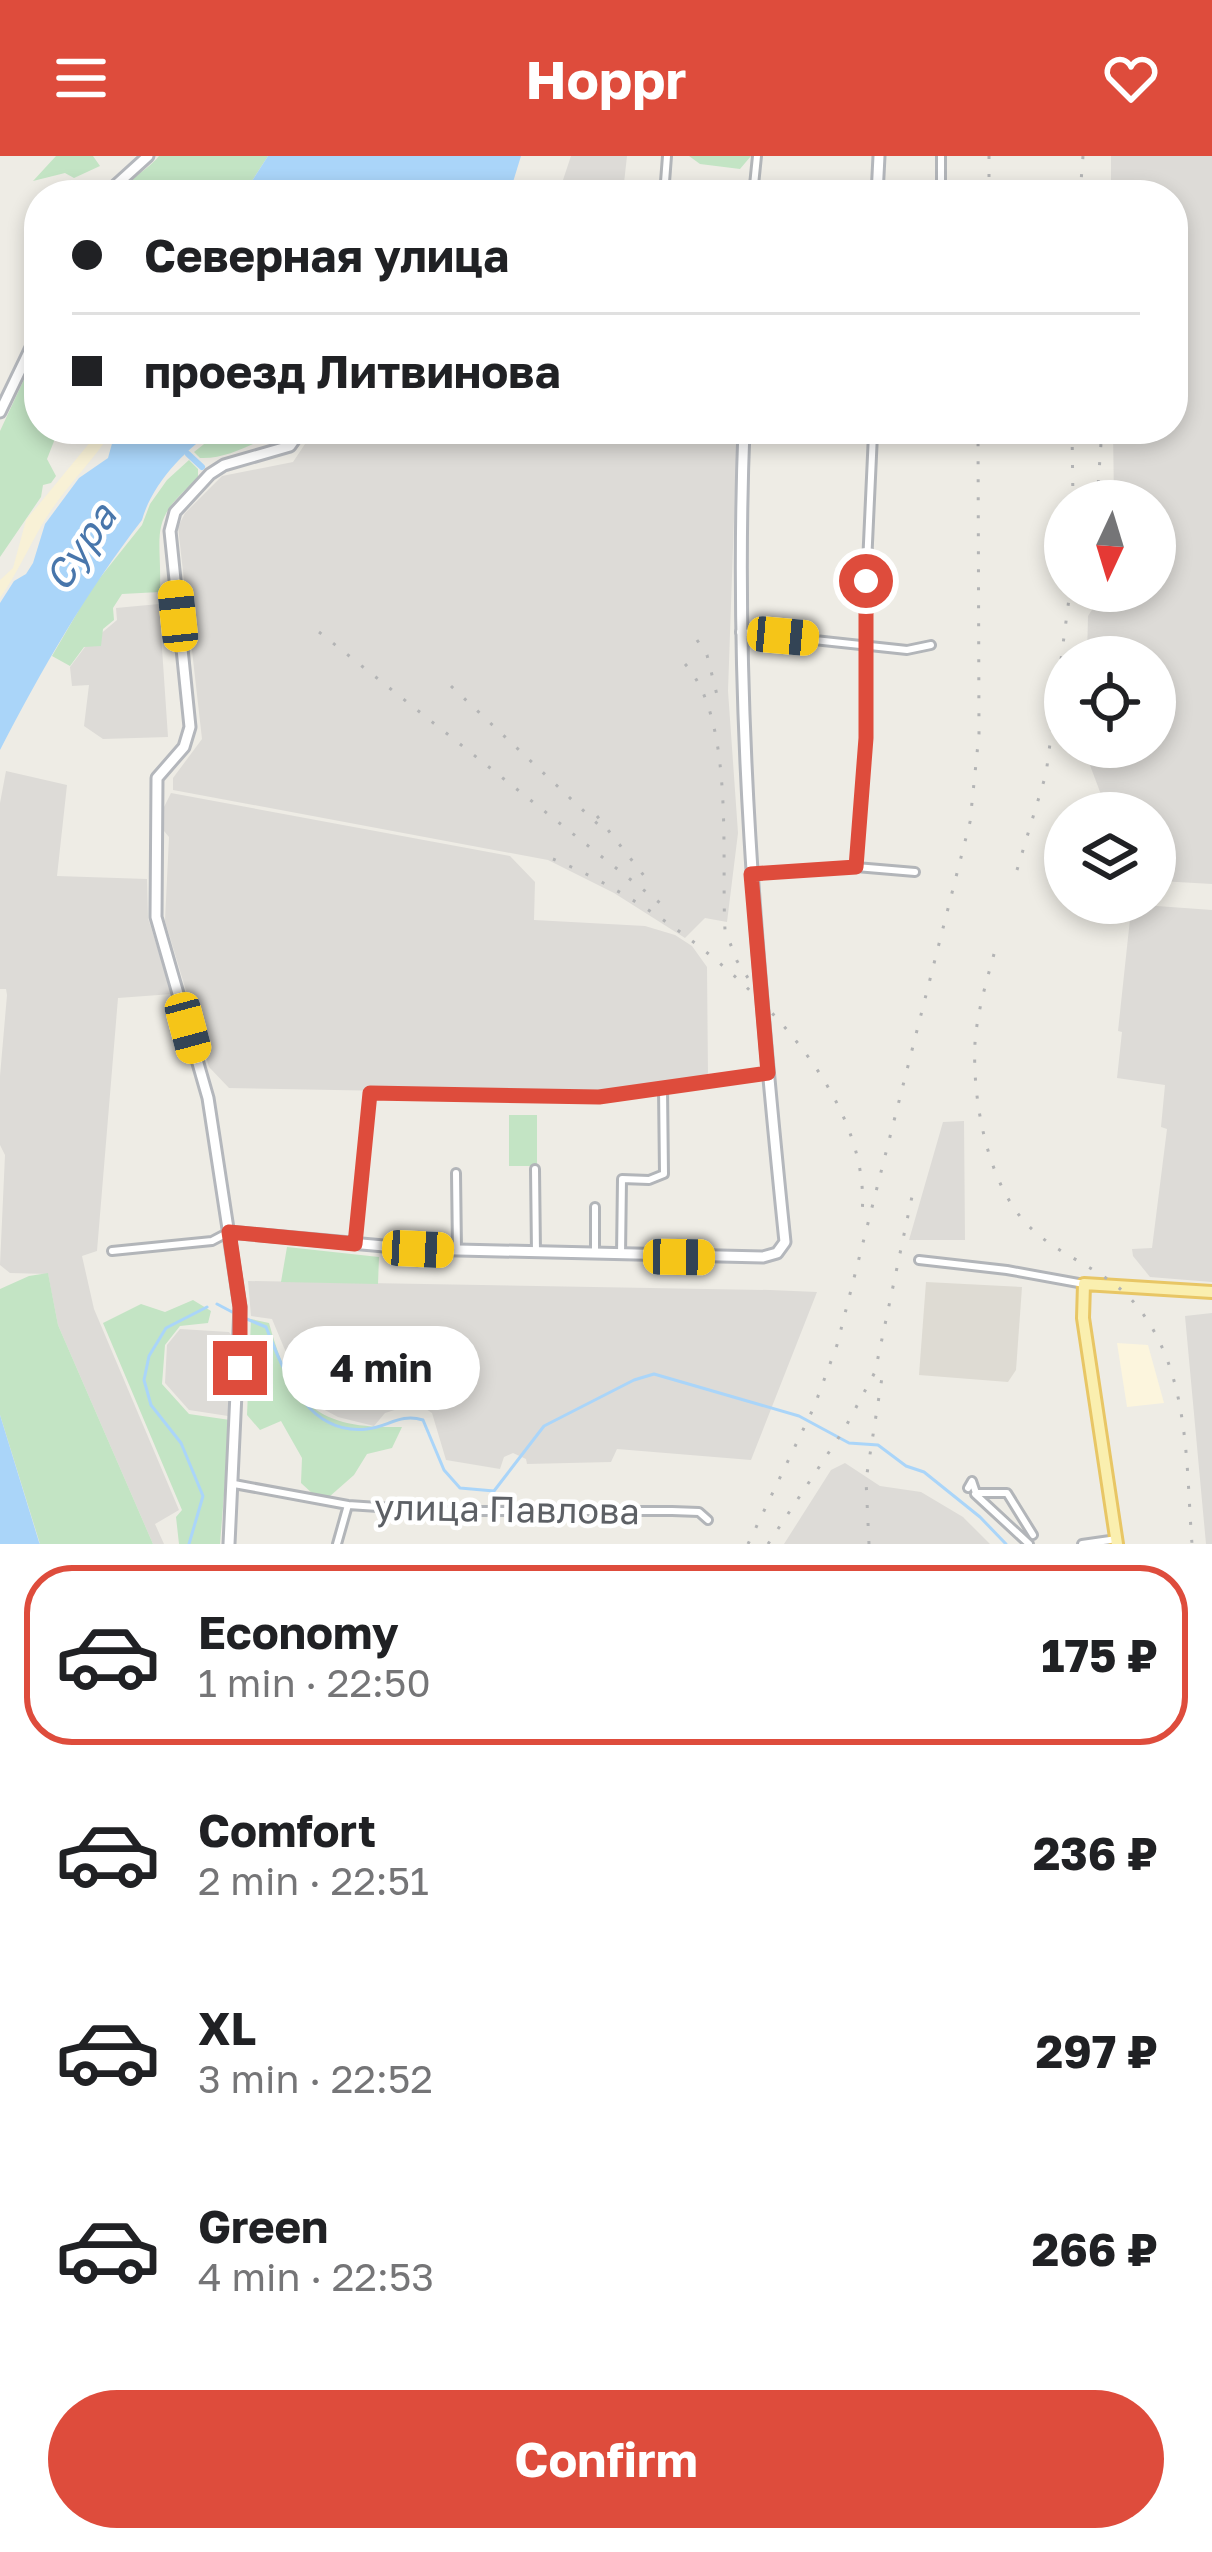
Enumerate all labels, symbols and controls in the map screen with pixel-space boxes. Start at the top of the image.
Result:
icon: menu [48,45,114,111]
icon: heart [1098,45,1164,111]
text: Hoppr [526,46,686,111]
text: Северная улица [144,228,509,282]
text: проезд Литвинова [144,344,560,398]
north arrow [1044,480,1176,612]
map controls [1044,480,1176,924]
water label: Сура [34,493,127,599]
route start [839,554,893,608]
car [156,578,200,654]
car [746,615,820,657]
button: locate [1044,636,1176,768]
button: layers [1044,792,1176,924]
car [161,989,215,1067]
car [381,1229,455,1269]
car [643,1238,715,1276]
callout: 4 min [282,1326,480,1410]
route end [213,1341,267,1395]
text: 4 min [330,1344,432,1391]
street label: улица Павлова [374,1485,640,1532]
icon: car [54,1601,162,1709]
text: Economy [198,1605,399,1659]
text: 175 ₽ [1041,1628,1158,1682]
text: 1 min · 22:50 [198,1659,431,1706]
icon: car [54,1799,162,1907]
text: Comfort [198,1803,376,1857]
text: 236 ₽ [1033,1826,1158,1880]
text: 2 min · 22:51 [198,1857,429,1904]
icon: car [54,1997,162,2105]
text: XL [198,2001,256,2055]
text: 297 ₽ [1036,2024,1158,2078]
text: 3 min · 22:52 [198,2055,433,2102]
icon: car [54,2195,162,2303]
text: Green [198,2199,328,2253]
text: 266 ₽ [1032,2222,1158,2276]
text: 4 min · 22:53 [198,2253,434,2300]
button: Confirm [48,2390,1164,2528]

